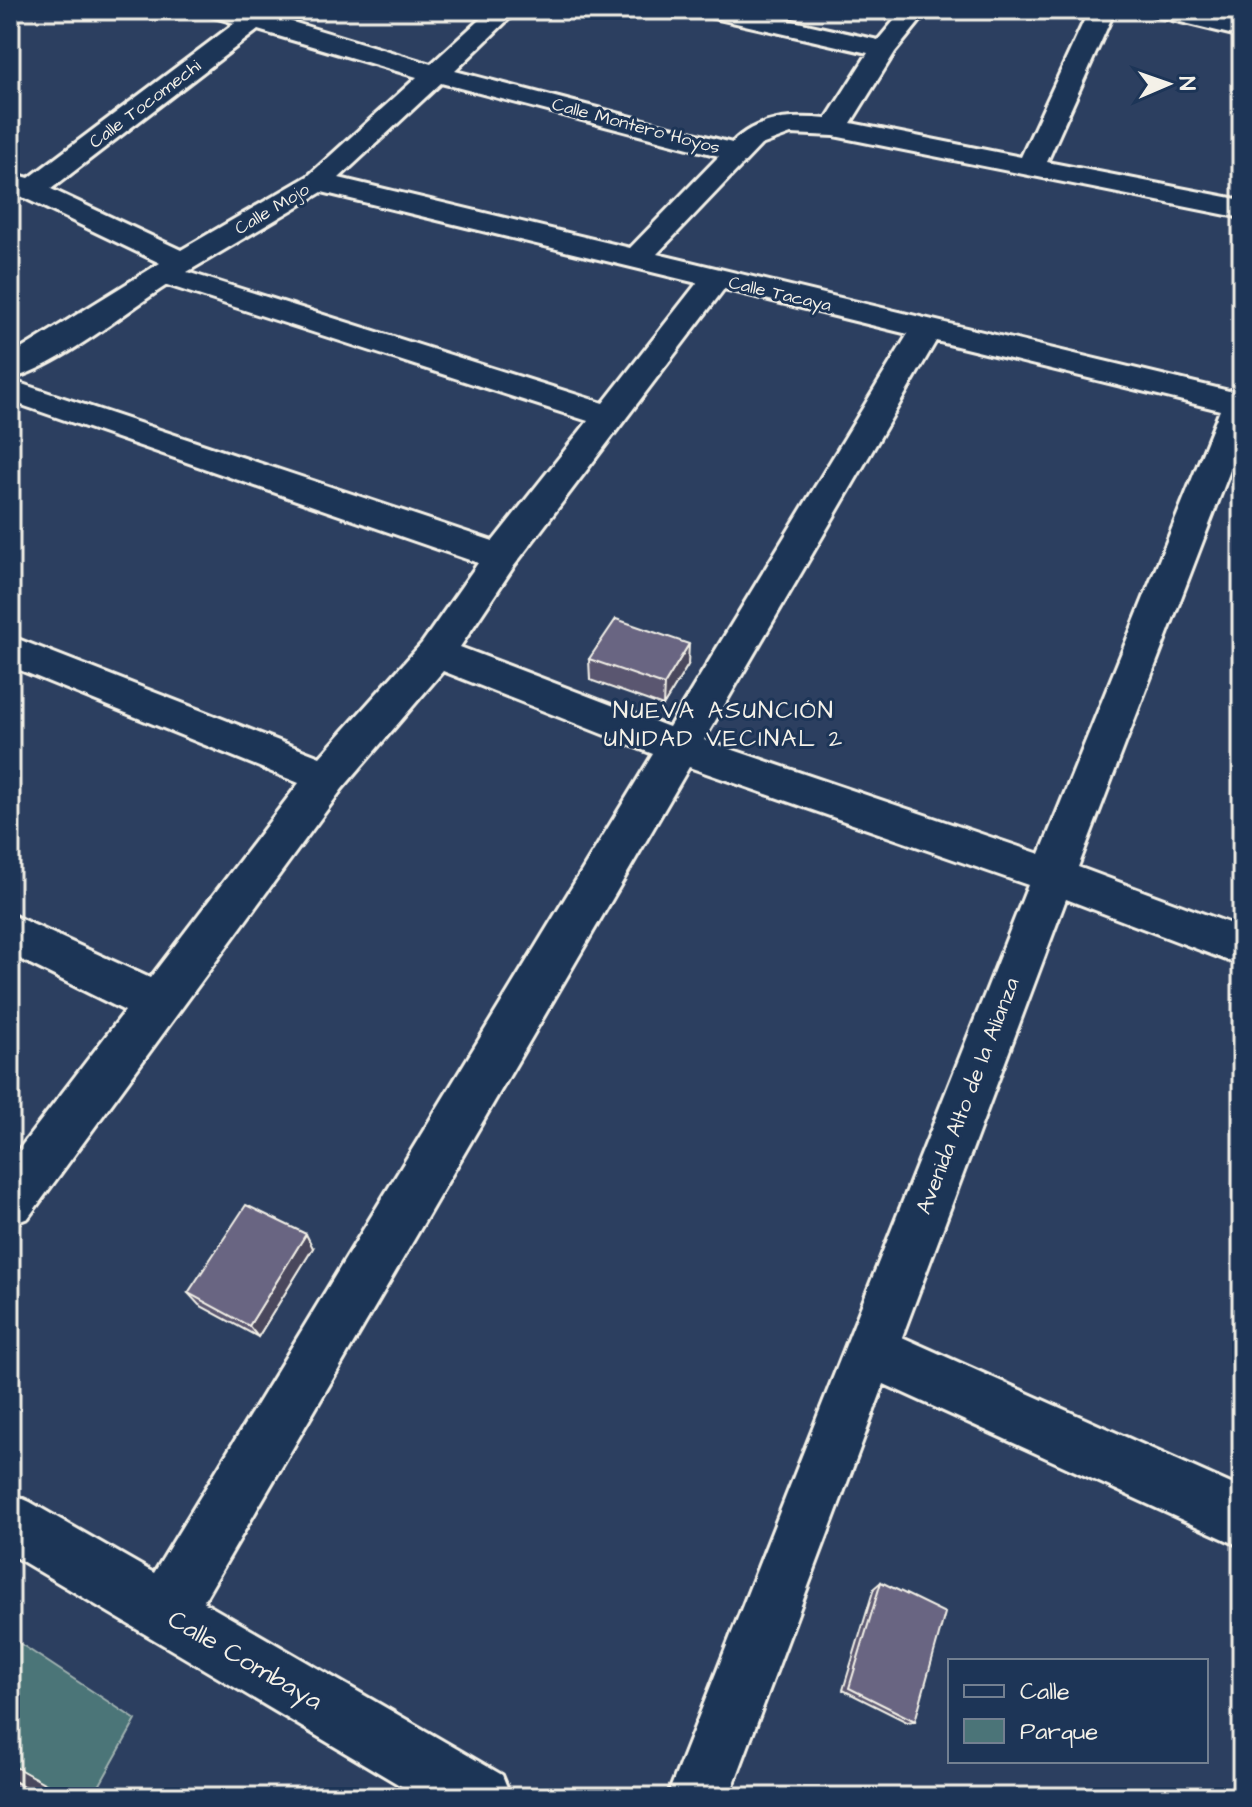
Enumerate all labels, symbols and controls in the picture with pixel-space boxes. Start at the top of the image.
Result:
north arrow [1128,44,1208,124]
street label: Calle Tocomechi [84,53,206,154]
text: N [1171,76,1202,91]
street label: Calle Montero Hoyos [549,92,723,161]
street label: Calle Mojo [230,177,314,241]
street label: Calle Tacaya [726,270,834,319]
district label: NUEVA ASUNCIÓN UNIDAD VECINAL 2 [604,694,844,756]
street label: Avenida Alto de la Alianza [909,973,1027,1219]
street label: Calle Combaya [160,1601,329,1721]
legend [948,1659,1208,1763]
text: Calle [1020,1675,1070,1709]
text: Parque [1020,1715,1098,1749]

